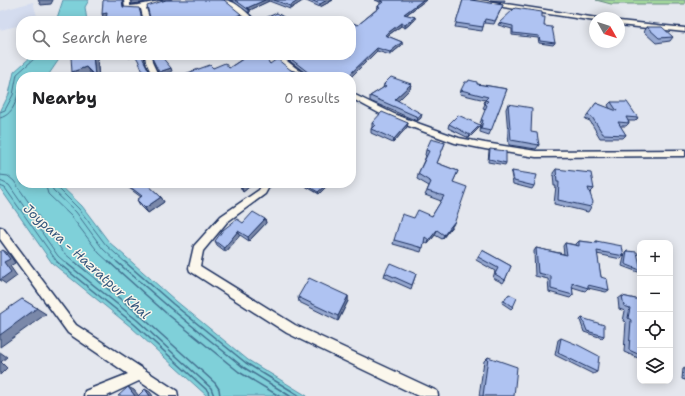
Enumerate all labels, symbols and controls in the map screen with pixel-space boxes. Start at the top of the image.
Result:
north arrow [589,12,625,48]
search box [16,16,356,60]
icon: search [30,27,52,49]
text: Search here [62,28,148,48]
text: Nearby [32,87,97,109]
text: 0 results [284,90,340,107]
water label: Joypara - Hazratpur Khal [20,200,154,323]
map controls [637,240,673,384]
button: + [637,240,673,276]
button: − [637,276,673,312]
button: locate [637,312,673,348]
button: layers [637,348,673,384]

